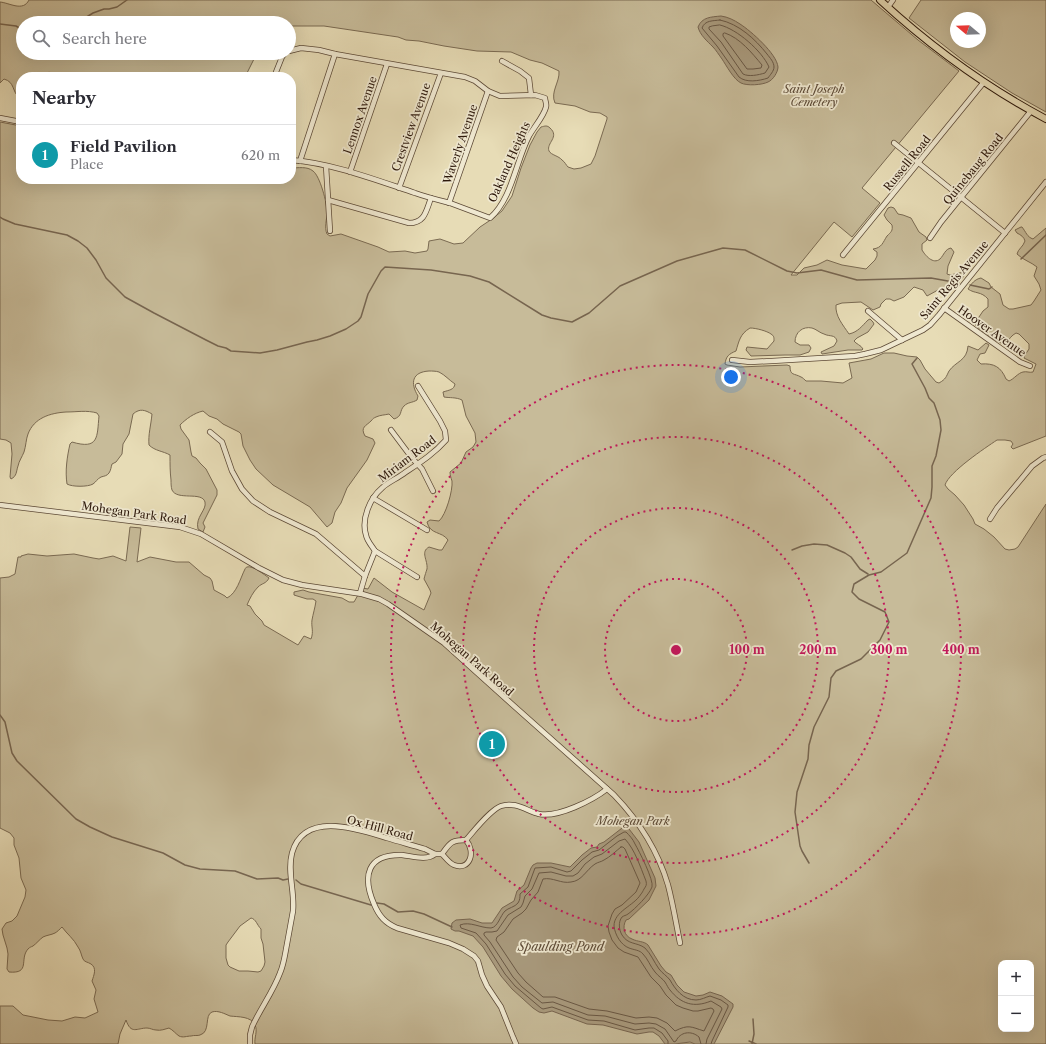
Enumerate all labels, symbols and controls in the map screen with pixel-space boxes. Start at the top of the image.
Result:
north arrow [950,12,986,48]
search box [16,16,296,60]
icon: search [30,27,52,49]
text: Search here [62,29,147,48]
street label: Lennox Avenue [340,74,380,156]
street label: Crestview Avenue [388,81,434,173]
park label: Saint Joseph Cemetery [782,82,845,109]
text: Nearby [32,88,96,108]
street label: Waverly Avenue [439,102,480,187]
street label: Oakland Heights [485,119,533,205]
street label: Quinebaug Road [940,130,1006,207]
street label: Russell Road [880,132,934,194]
text: Field Pavilion [70,137,177,156]
text: 1 [42,147,48,163]
text: 620 m [241,147,280,163]
text: Place [70,156,103,172]
street label: Saint Regis Avenue [917,238,991,322]
street label: Hoover Avenue [955,302,1029,360]
your location [721,367,741,387]
street label: Miriam Road [375,433,439,485]
street label: Mohegan Park Road [81,499,188,527]
street label: Mohegan Park Road [427,619,517,699]
text: 100 m [729,642,765,657]
text: 200 m [799,642,837,657]
text: 300 m [870,642,908,657]
text: 400 m [942,642,980,657]
centre of rings [669,643,683,657]
pin: 1 [479,729,505,759]
street label: Ox Hill Road [346,812,415,844]
park label: Mohegan Park [594,814,670,828]
water label: Spaulding Pond [517,939,606,954]
map controls [998,960,1034,1032]
button: + [998,960,1034,996]
button: − [998,996,1034,1032]

